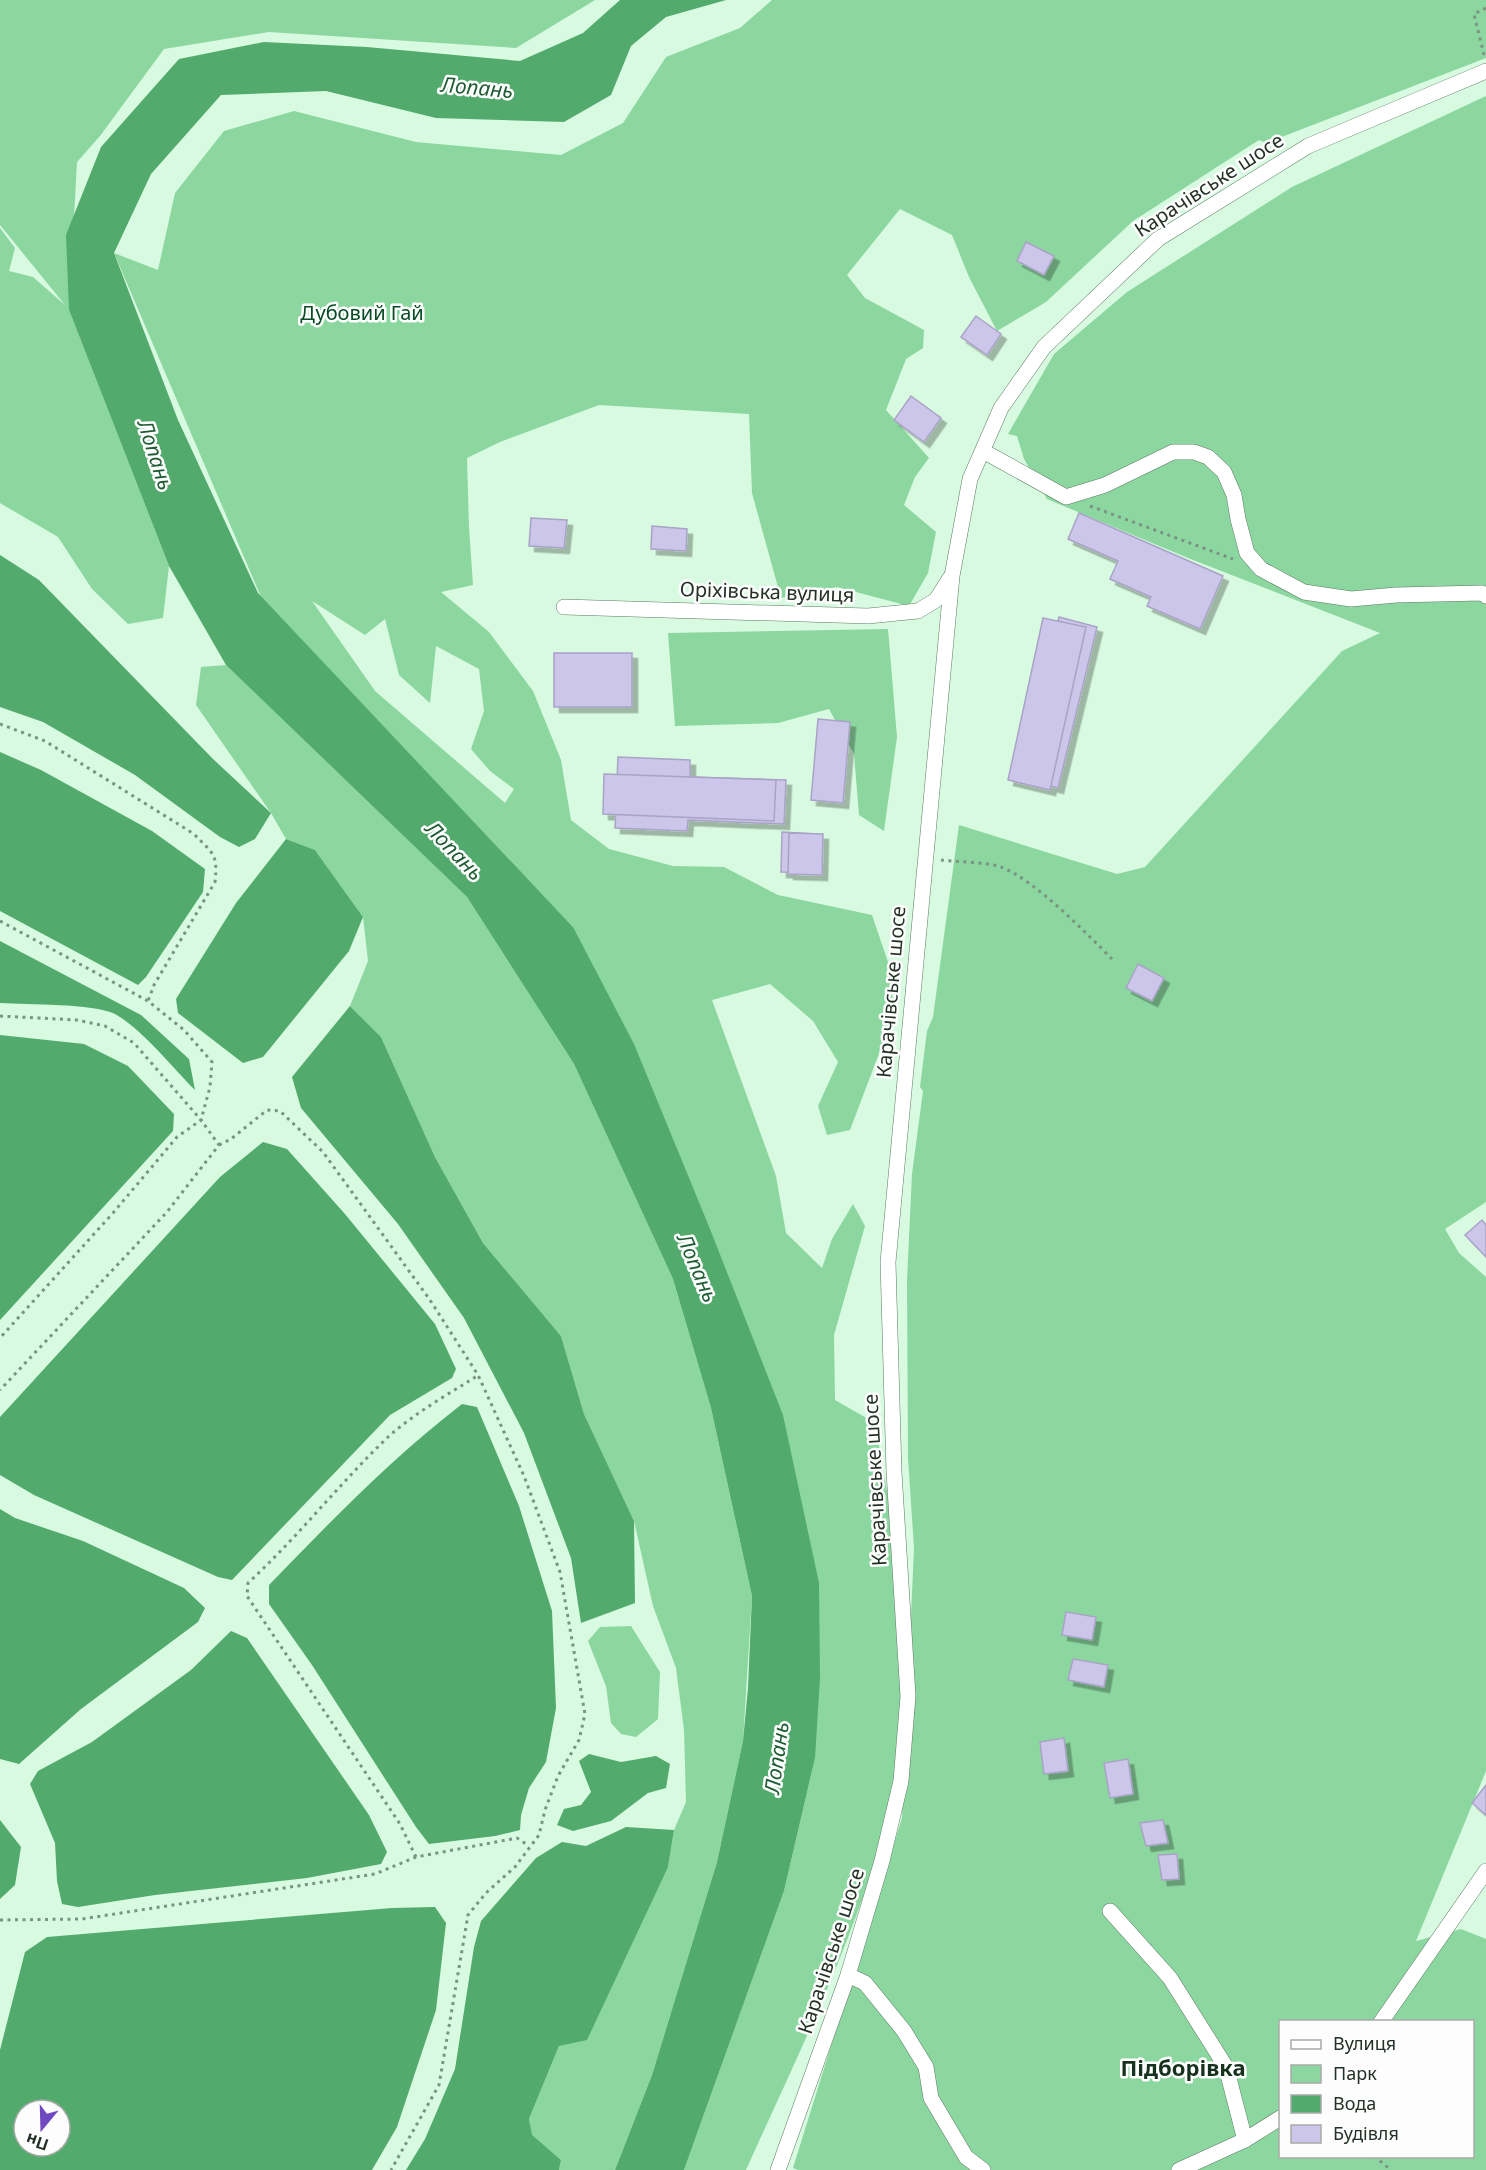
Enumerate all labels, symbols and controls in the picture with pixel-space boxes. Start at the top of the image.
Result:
water label: Лопань [439,70,514,104]
street label: Карачівське шосе [1129,126,1288,243]
park label: Дубовий Гай [300,299,424,326]
water label: Лопань [131,415,180,493]
street label: Оріхівська вулиця [679,575,855,608]
water label: Лопань [419,814,490,886]
street label: Карачівське шосе [870,905,911,1079]
water label: Лопань [671,1228,725,1306]
street label: Карачівське шосе [857,1393,892,1567]
water label: Лопань [757,1720,795,1797]
street label: Карачівське шосе [791,1865,870,2037]
legend [1279,2020,1474,2158]
text: Вулиця [1333,2031,1396,2055]
district label: Підборівка [1120,2052,1246,2082]
text: Парк [1333,2061,1377,2085]
text: Вода [1333,2091,1376,2115]
north arrow [12,2098,72,2158]
text: Будівля [1333,2121,1399,2145]
text: Пн [23,2128,51,2156]

